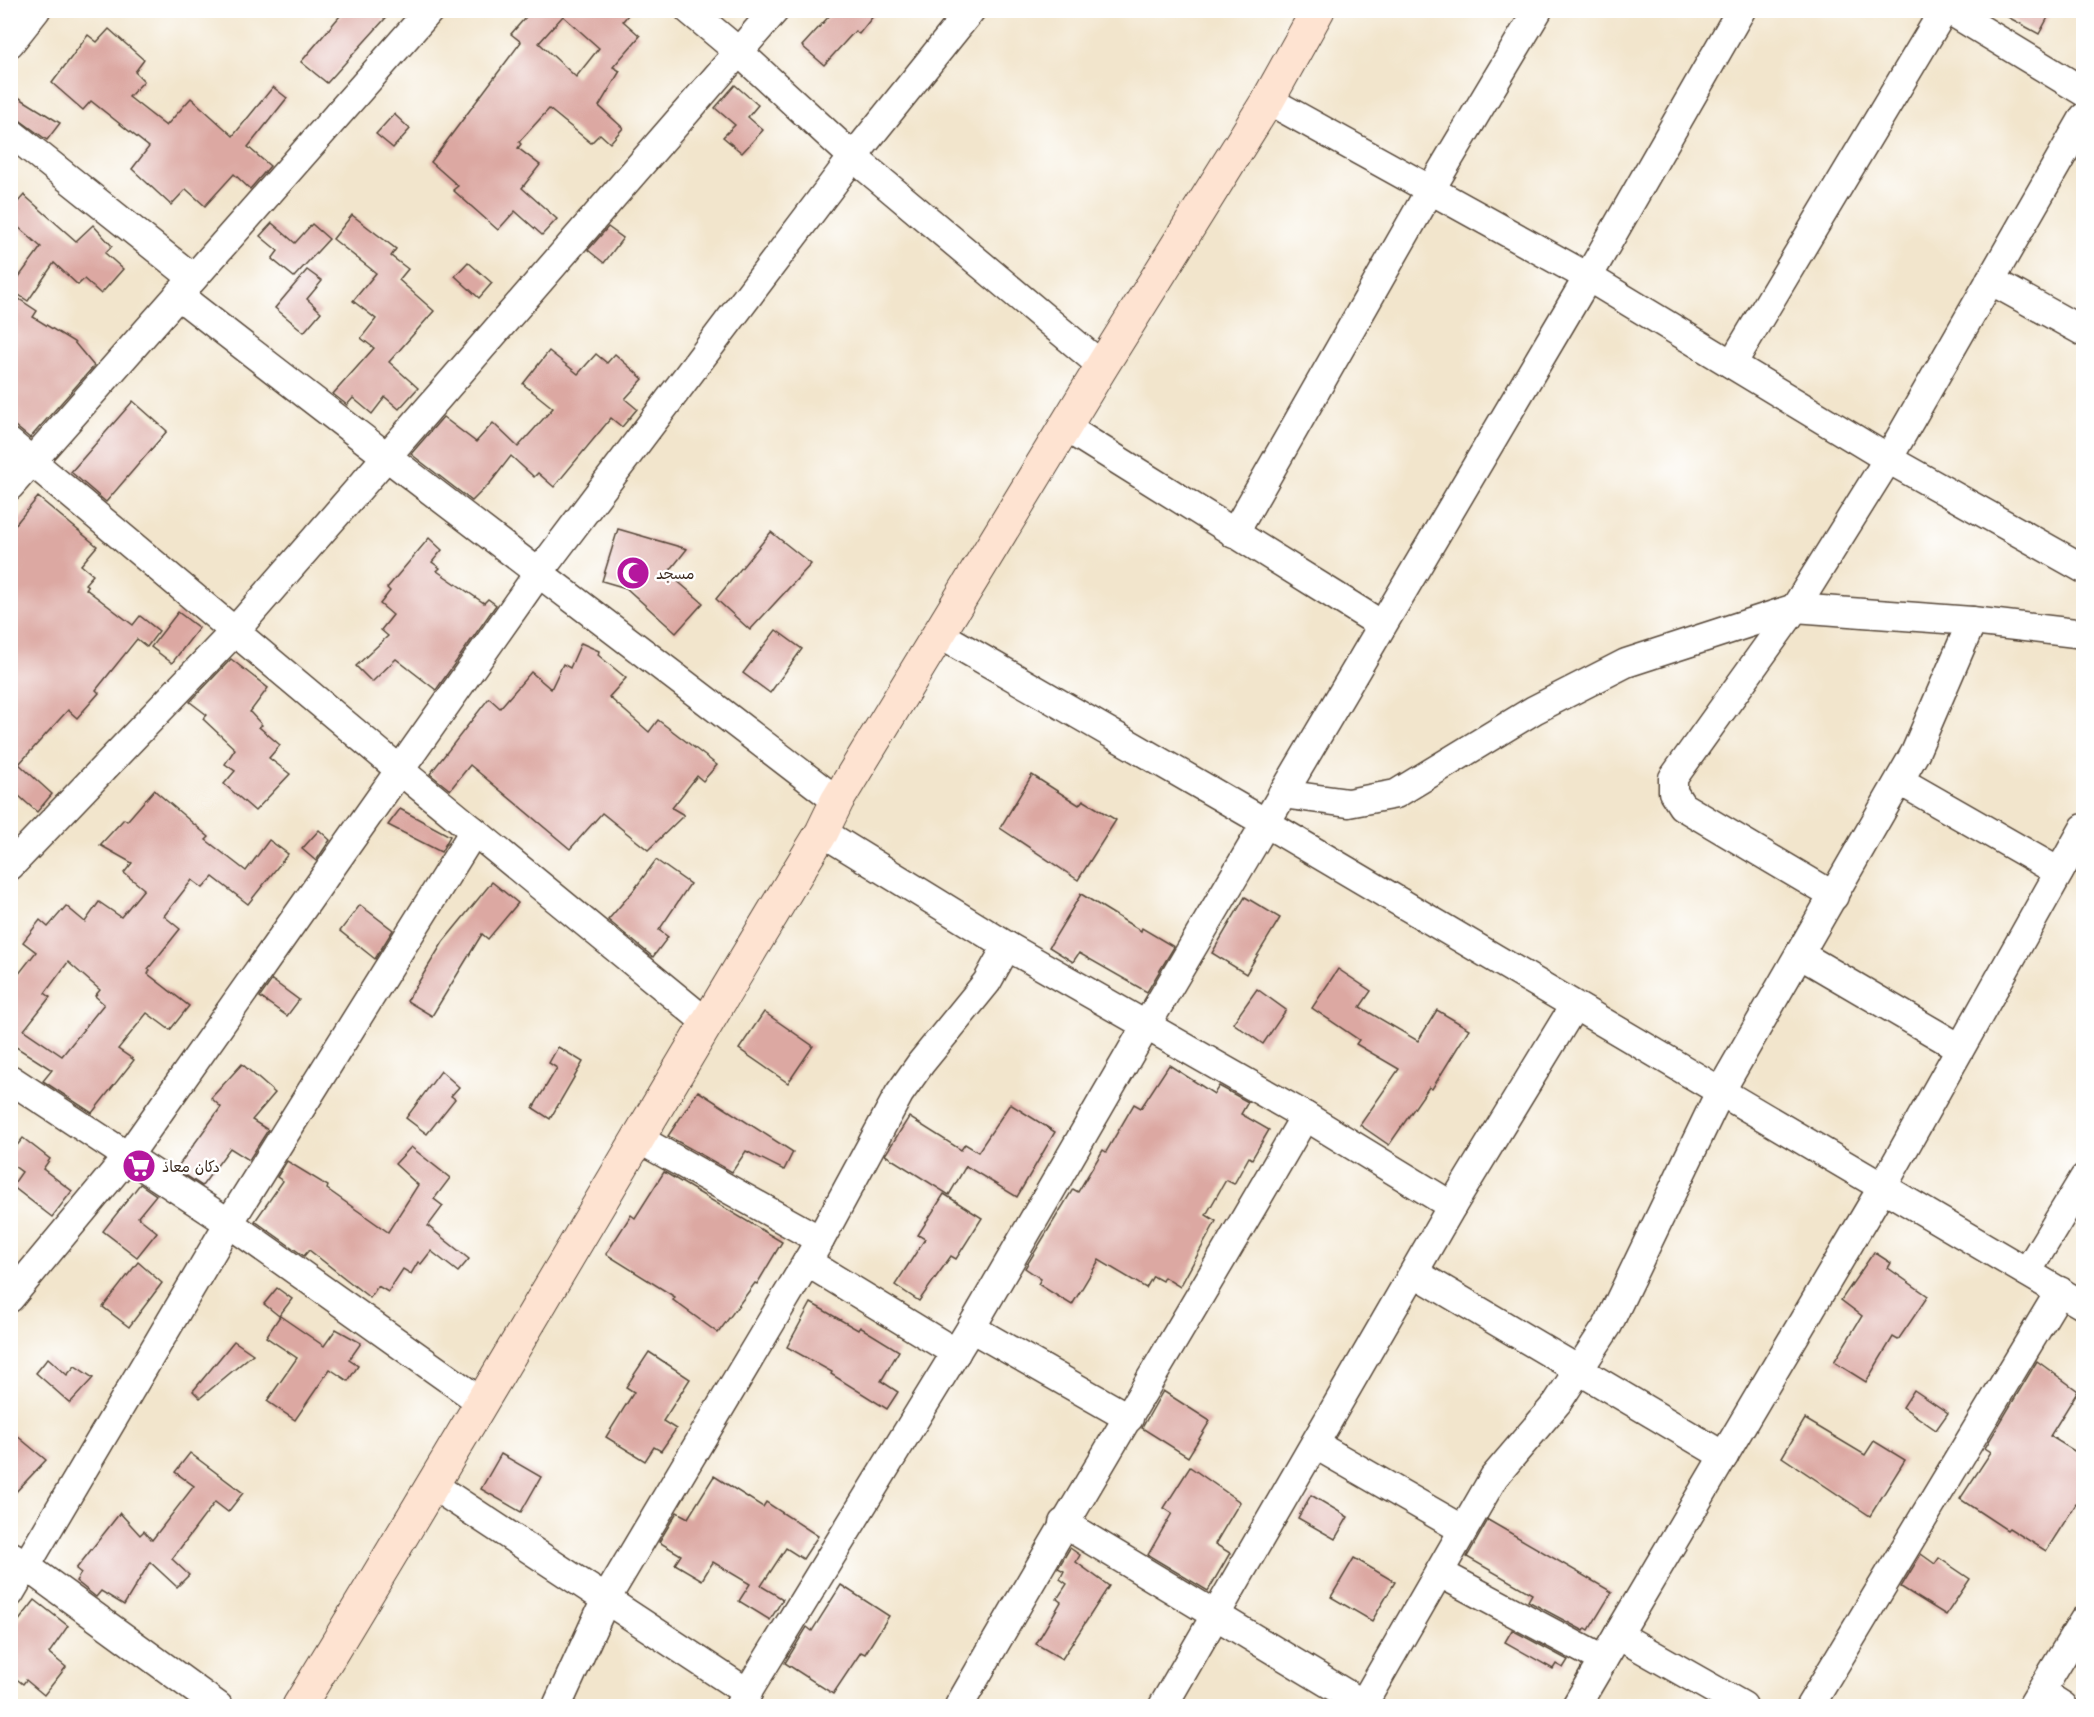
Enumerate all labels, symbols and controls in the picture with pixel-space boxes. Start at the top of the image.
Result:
mosque icon: مسجد [615,555,651,591]
place label: مسجد [656,563,695,583]
supermarket icon: دكان معاذ [121,1148,157,1184]
place label: دكان معاذ [162,1156,220,1176]

